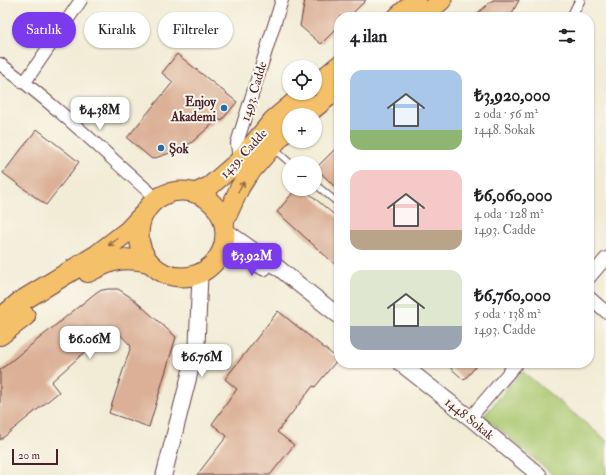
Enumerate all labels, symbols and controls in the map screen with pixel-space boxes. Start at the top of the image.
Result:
chip: Satılık [12,12,76,48]
chip: Kiralık [84,12,150,48]
chip: Filtreler [158,12,233,48]
icon: filters [556,25,578,47]
text: 4 ilan [350,26,387,47]
street label: 1493. Cadde [237,59,271,123]
map controls [282,60,322,196]
button: locate [282,60,322,100]
text: ₺3,920,000 [474,85,551,106]
icon: home [382,86,430,134]
place label: Enjoy Akademi [170,94,217,125]
pin: ₺4.38M [67,97,133,131]
text: ₺4.38M [80,102,120,118]
marker: Enjoy Akademi [219,103,229,113]
text: 2 oda · 56 m² [474,106,538,122]
button: + [282,108,322,148]
text: 1448. Sokak [474,122,535,138]
street label: 1439. Cadde [217,125,271,182]
place label: Şok [169,141,189,157]
marker: Şok [156,143,166,153]
button: − [282,156,322,196]
one-way arrow [237,181,245,193]
text: ₺6,060,000 [474,185,553,206]
icon: home [382,186,430,234]
text: 4 oda · 128 m² [474,206,544,222]
text: 1493. Cadde [474,222,536,238]
one-way arrow [108,238,119,247]
pin: ₺3.92M [219,243,285,277]
text: ₺3.92M [232,248,272,264]
text: ₺6,760,000 [474,285,551,306]
icon: home [382,286,430,334]
text: 5 oda · 138 m² [474,306,541,322]
text: 1493. Cadde [474,322,536,338]
pin: ₺6.06M [57,326,123,360]
text: ₺6.06M [69,331,111,347]
pin: ₺6.76M [169,344,235,378]
text: ₺6.76M [181,349,223,365]
street label: 1448 Sokak [442,394,498,444]
scale bar [12,447,58,466]
text: 20 m [18,449,40,462]

